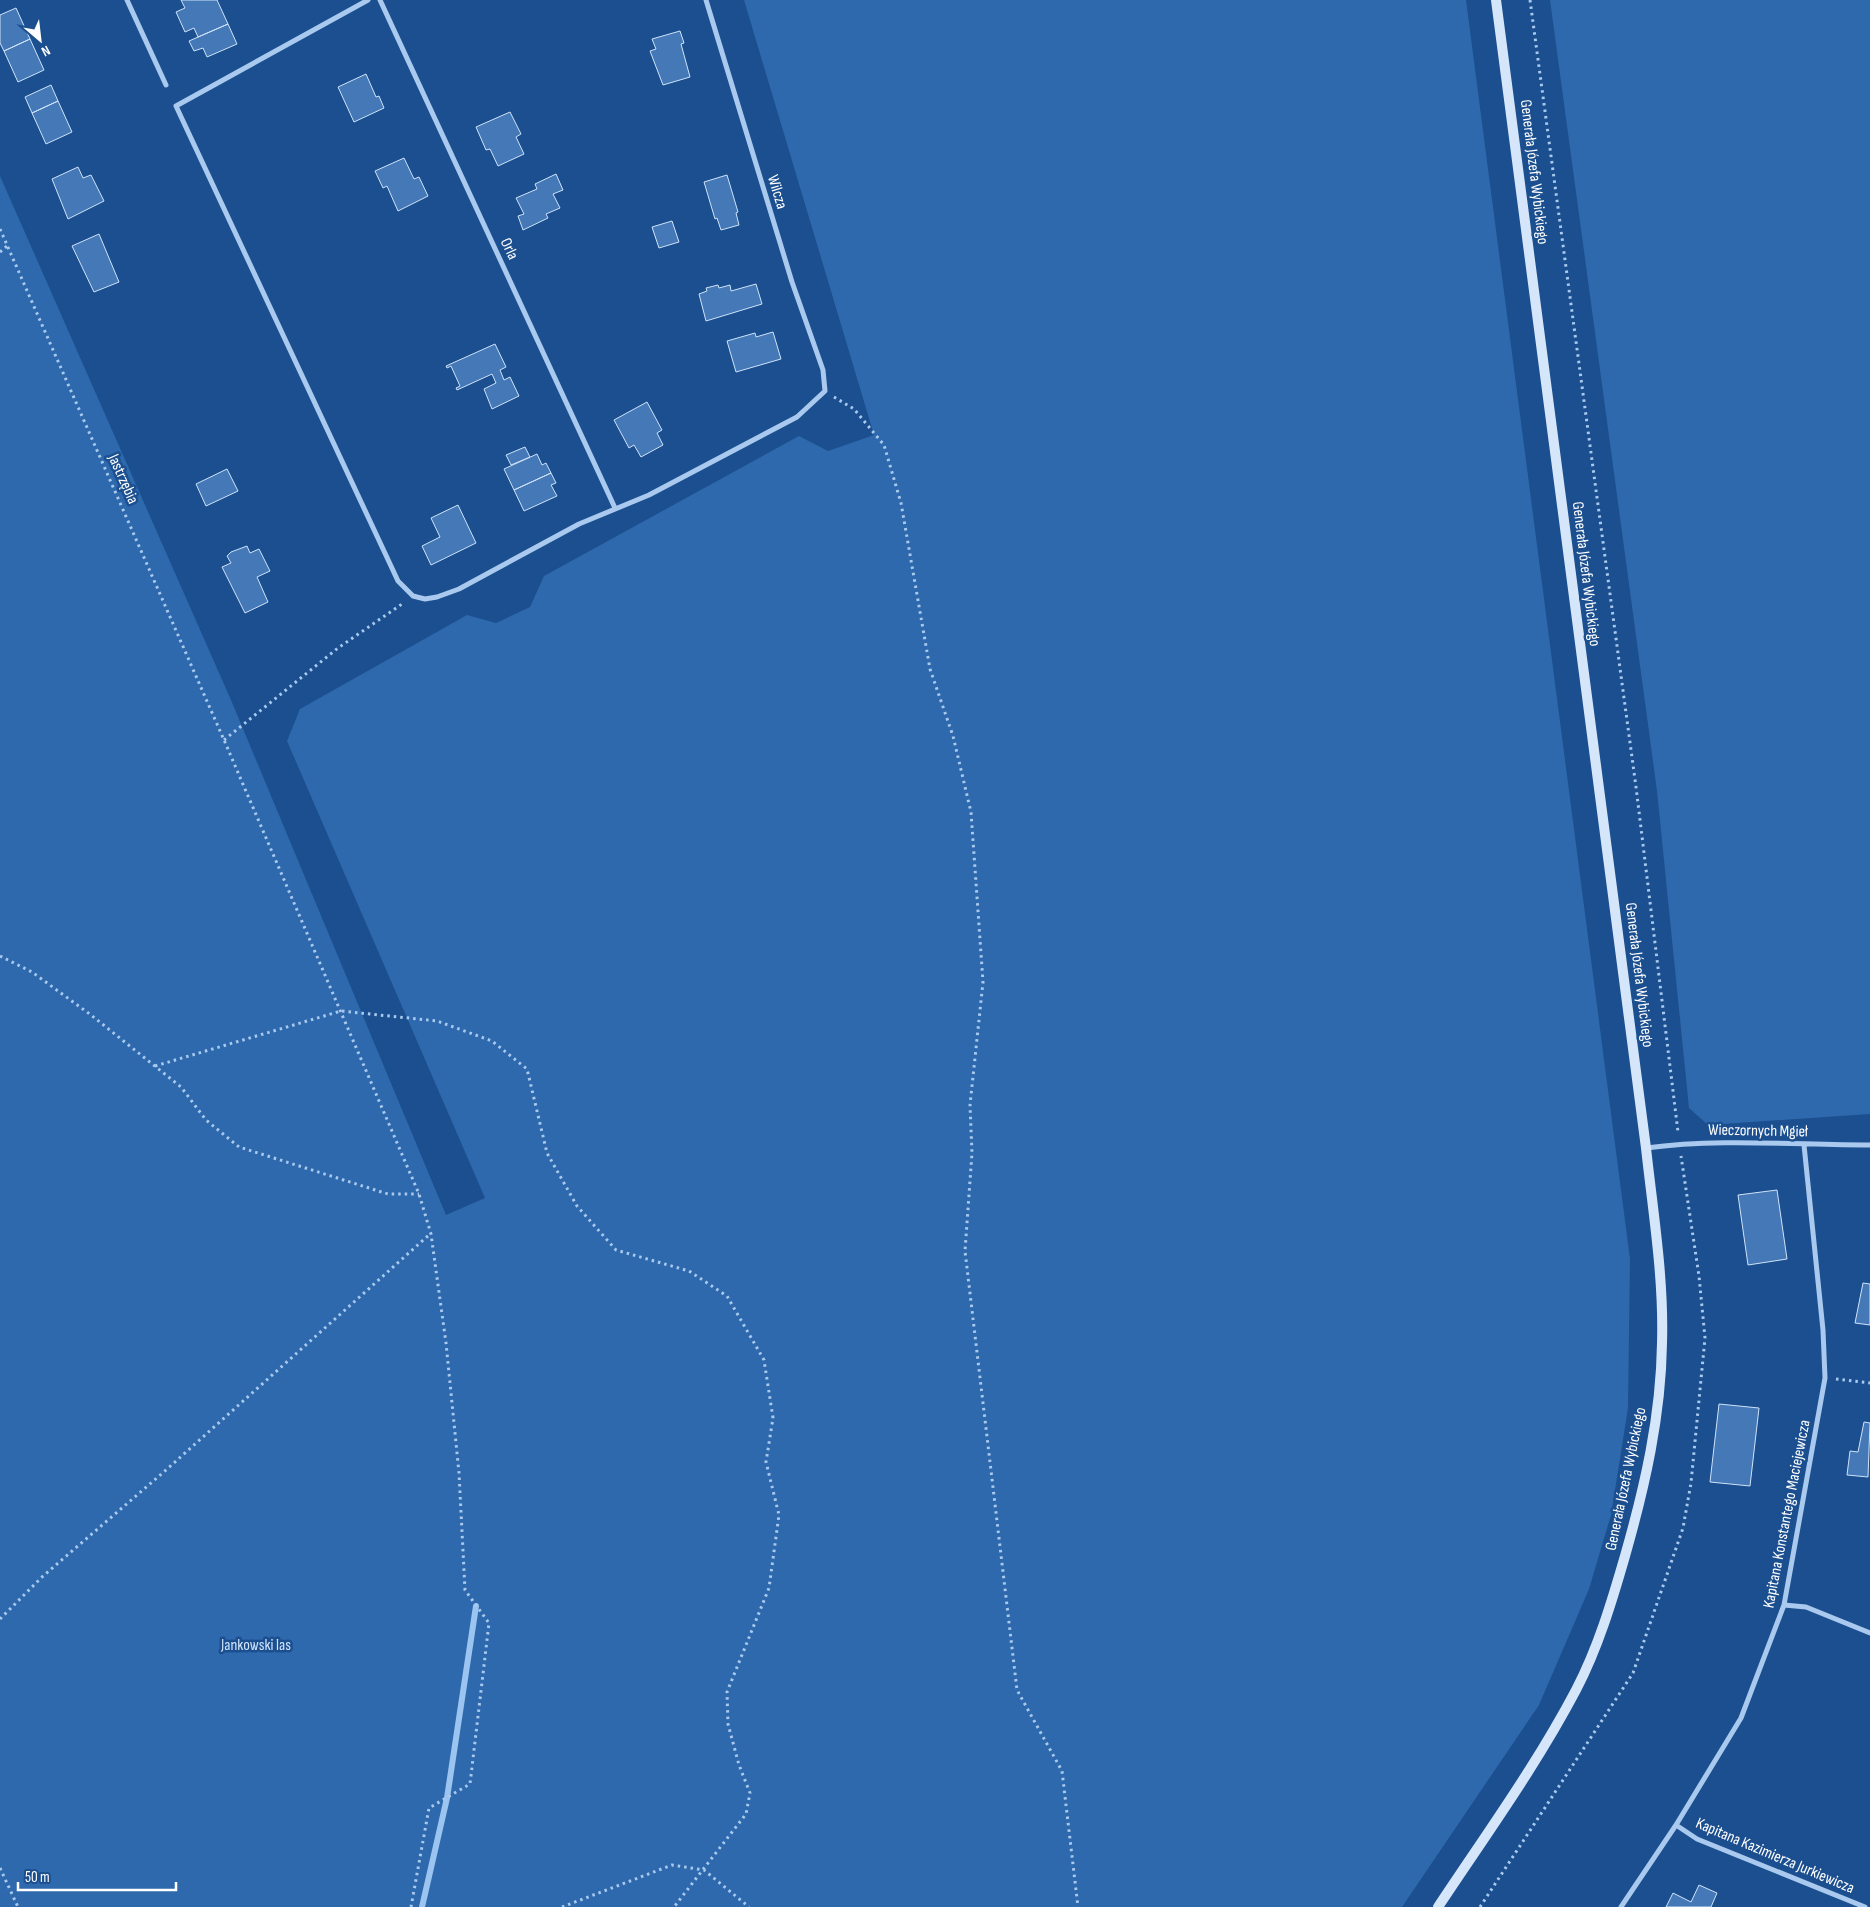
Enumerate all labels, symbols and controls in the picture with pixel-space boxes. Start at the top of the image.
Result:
north arrow [15,15,65,65]
text: N [39,42,53,60]
street label: Generała Józefa Wybickiego [1516,98,1552,246]
street label: Wilcza [763,173,791,211]
street label: Orla [496,235,522,263]
street label: Jastrzębia [103,450,142,507]
street label: Generała Józefa Wybickiego [1568,500,1604,648]
street label: Generała Józefa Wybickiego [1621,901,1657,1049]
street label: Wieczornych Mgieł [1708,1121,1809,1141]
street label: Generała Józefa Wybickiego [1602,1406,1650,1552]
street label: Kapitana Konstantego Maciejewicza [1759,1418,1815,1610]
park label: Jankowski las [220,1636,291,1655]
street label: Kapitana Kazimierza Jurkiewicza [1693,1814,1857,1898]
scale bar [18,1860,175,1892]
text: 50 m [25,1868,50,1887]

